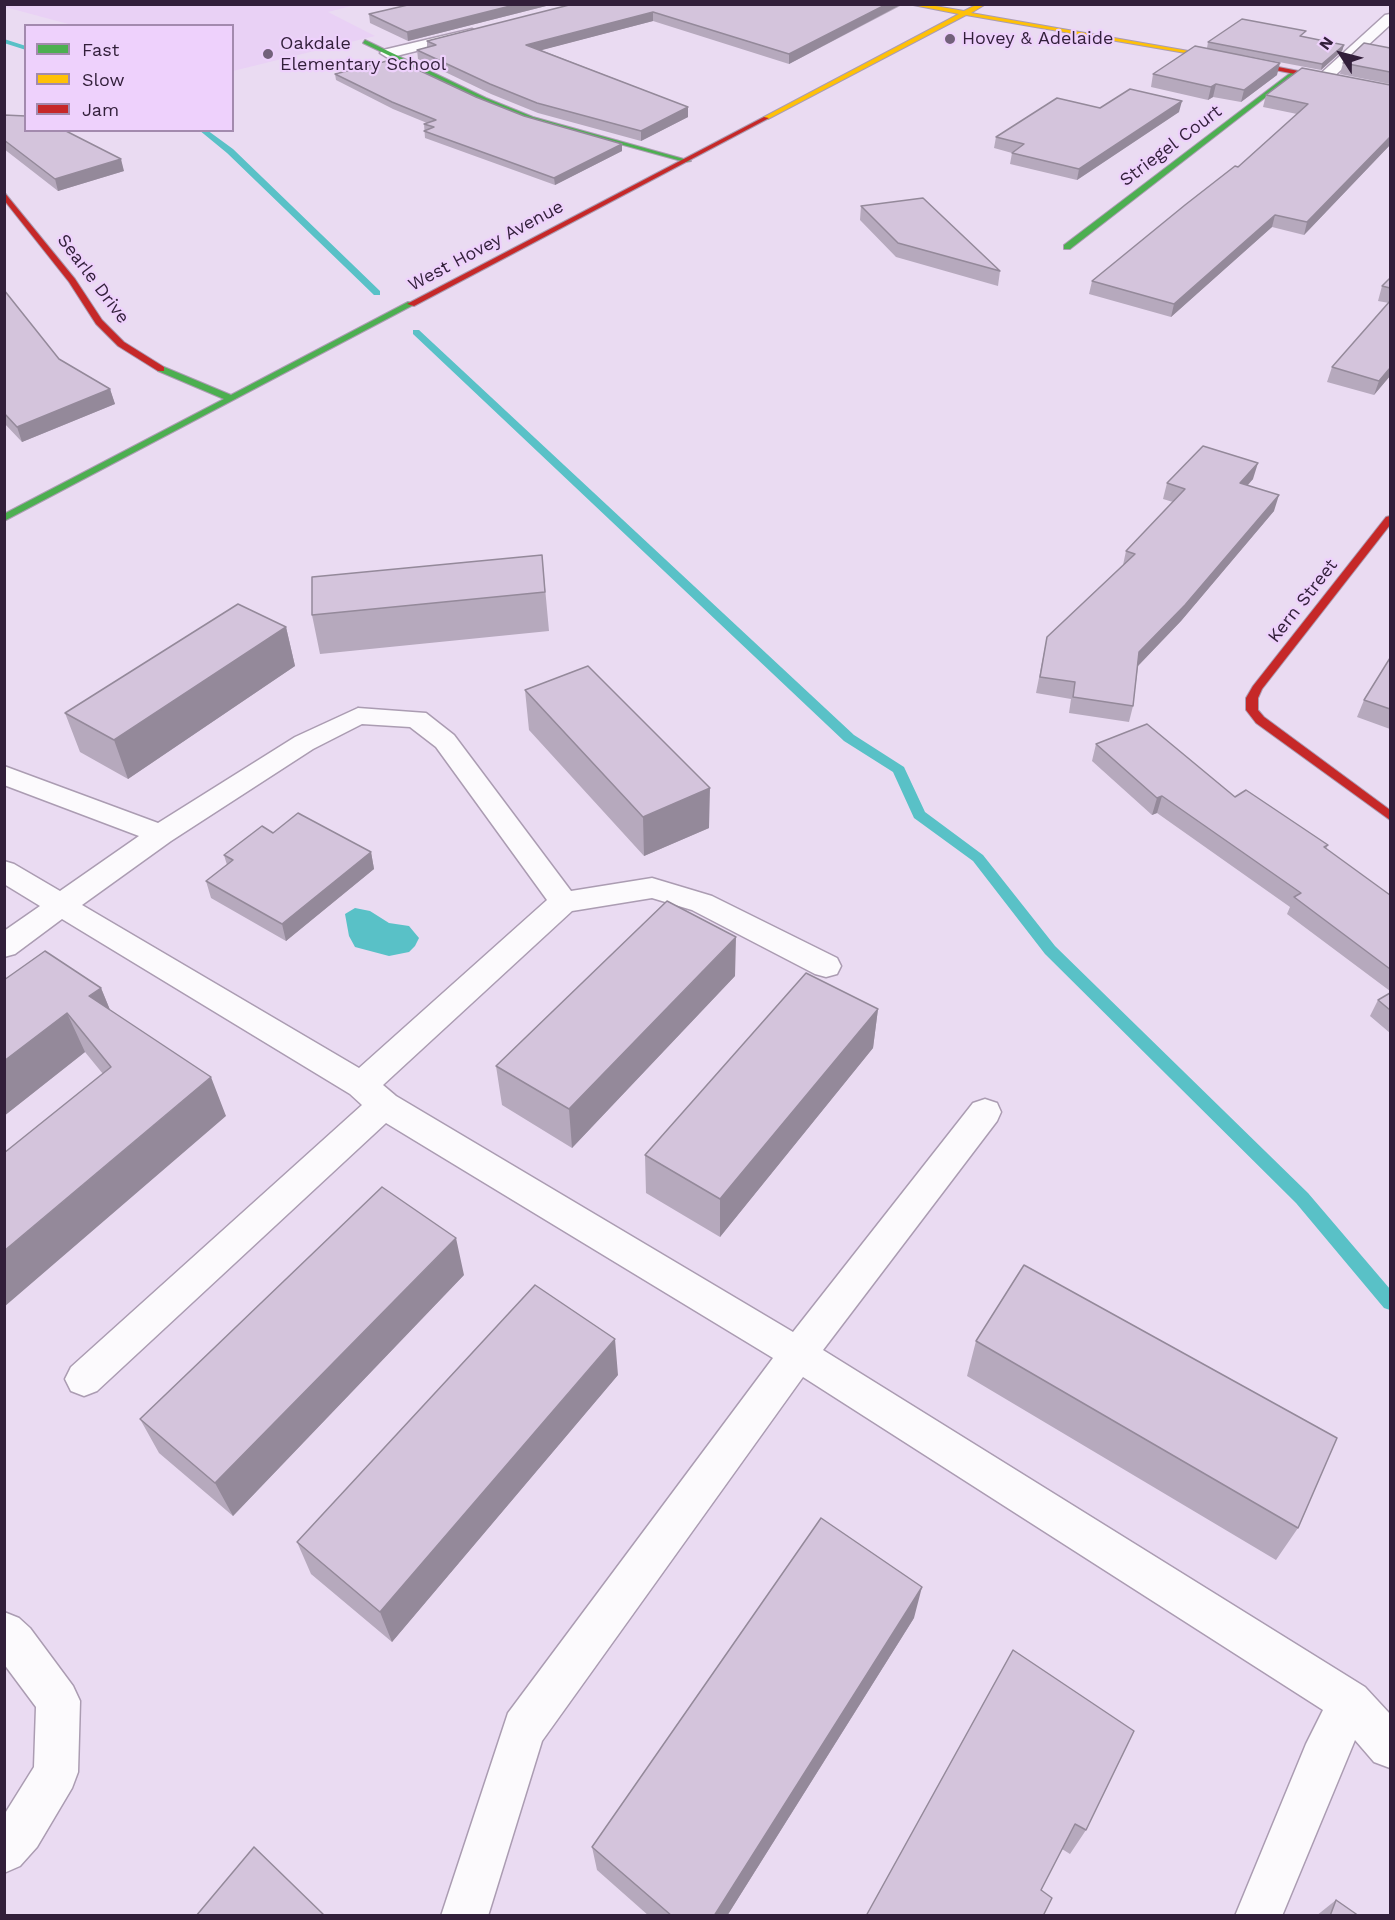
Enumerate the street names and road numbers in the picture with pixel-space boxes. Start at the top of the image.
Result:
street label: Striegel Court [1116,101,1226,191]
street label: West Hovey Avenue [405,196,567,296]
street label: Searle Drive [52,230,134,328]
street label: Kern Street [1264,555,1342,647]

